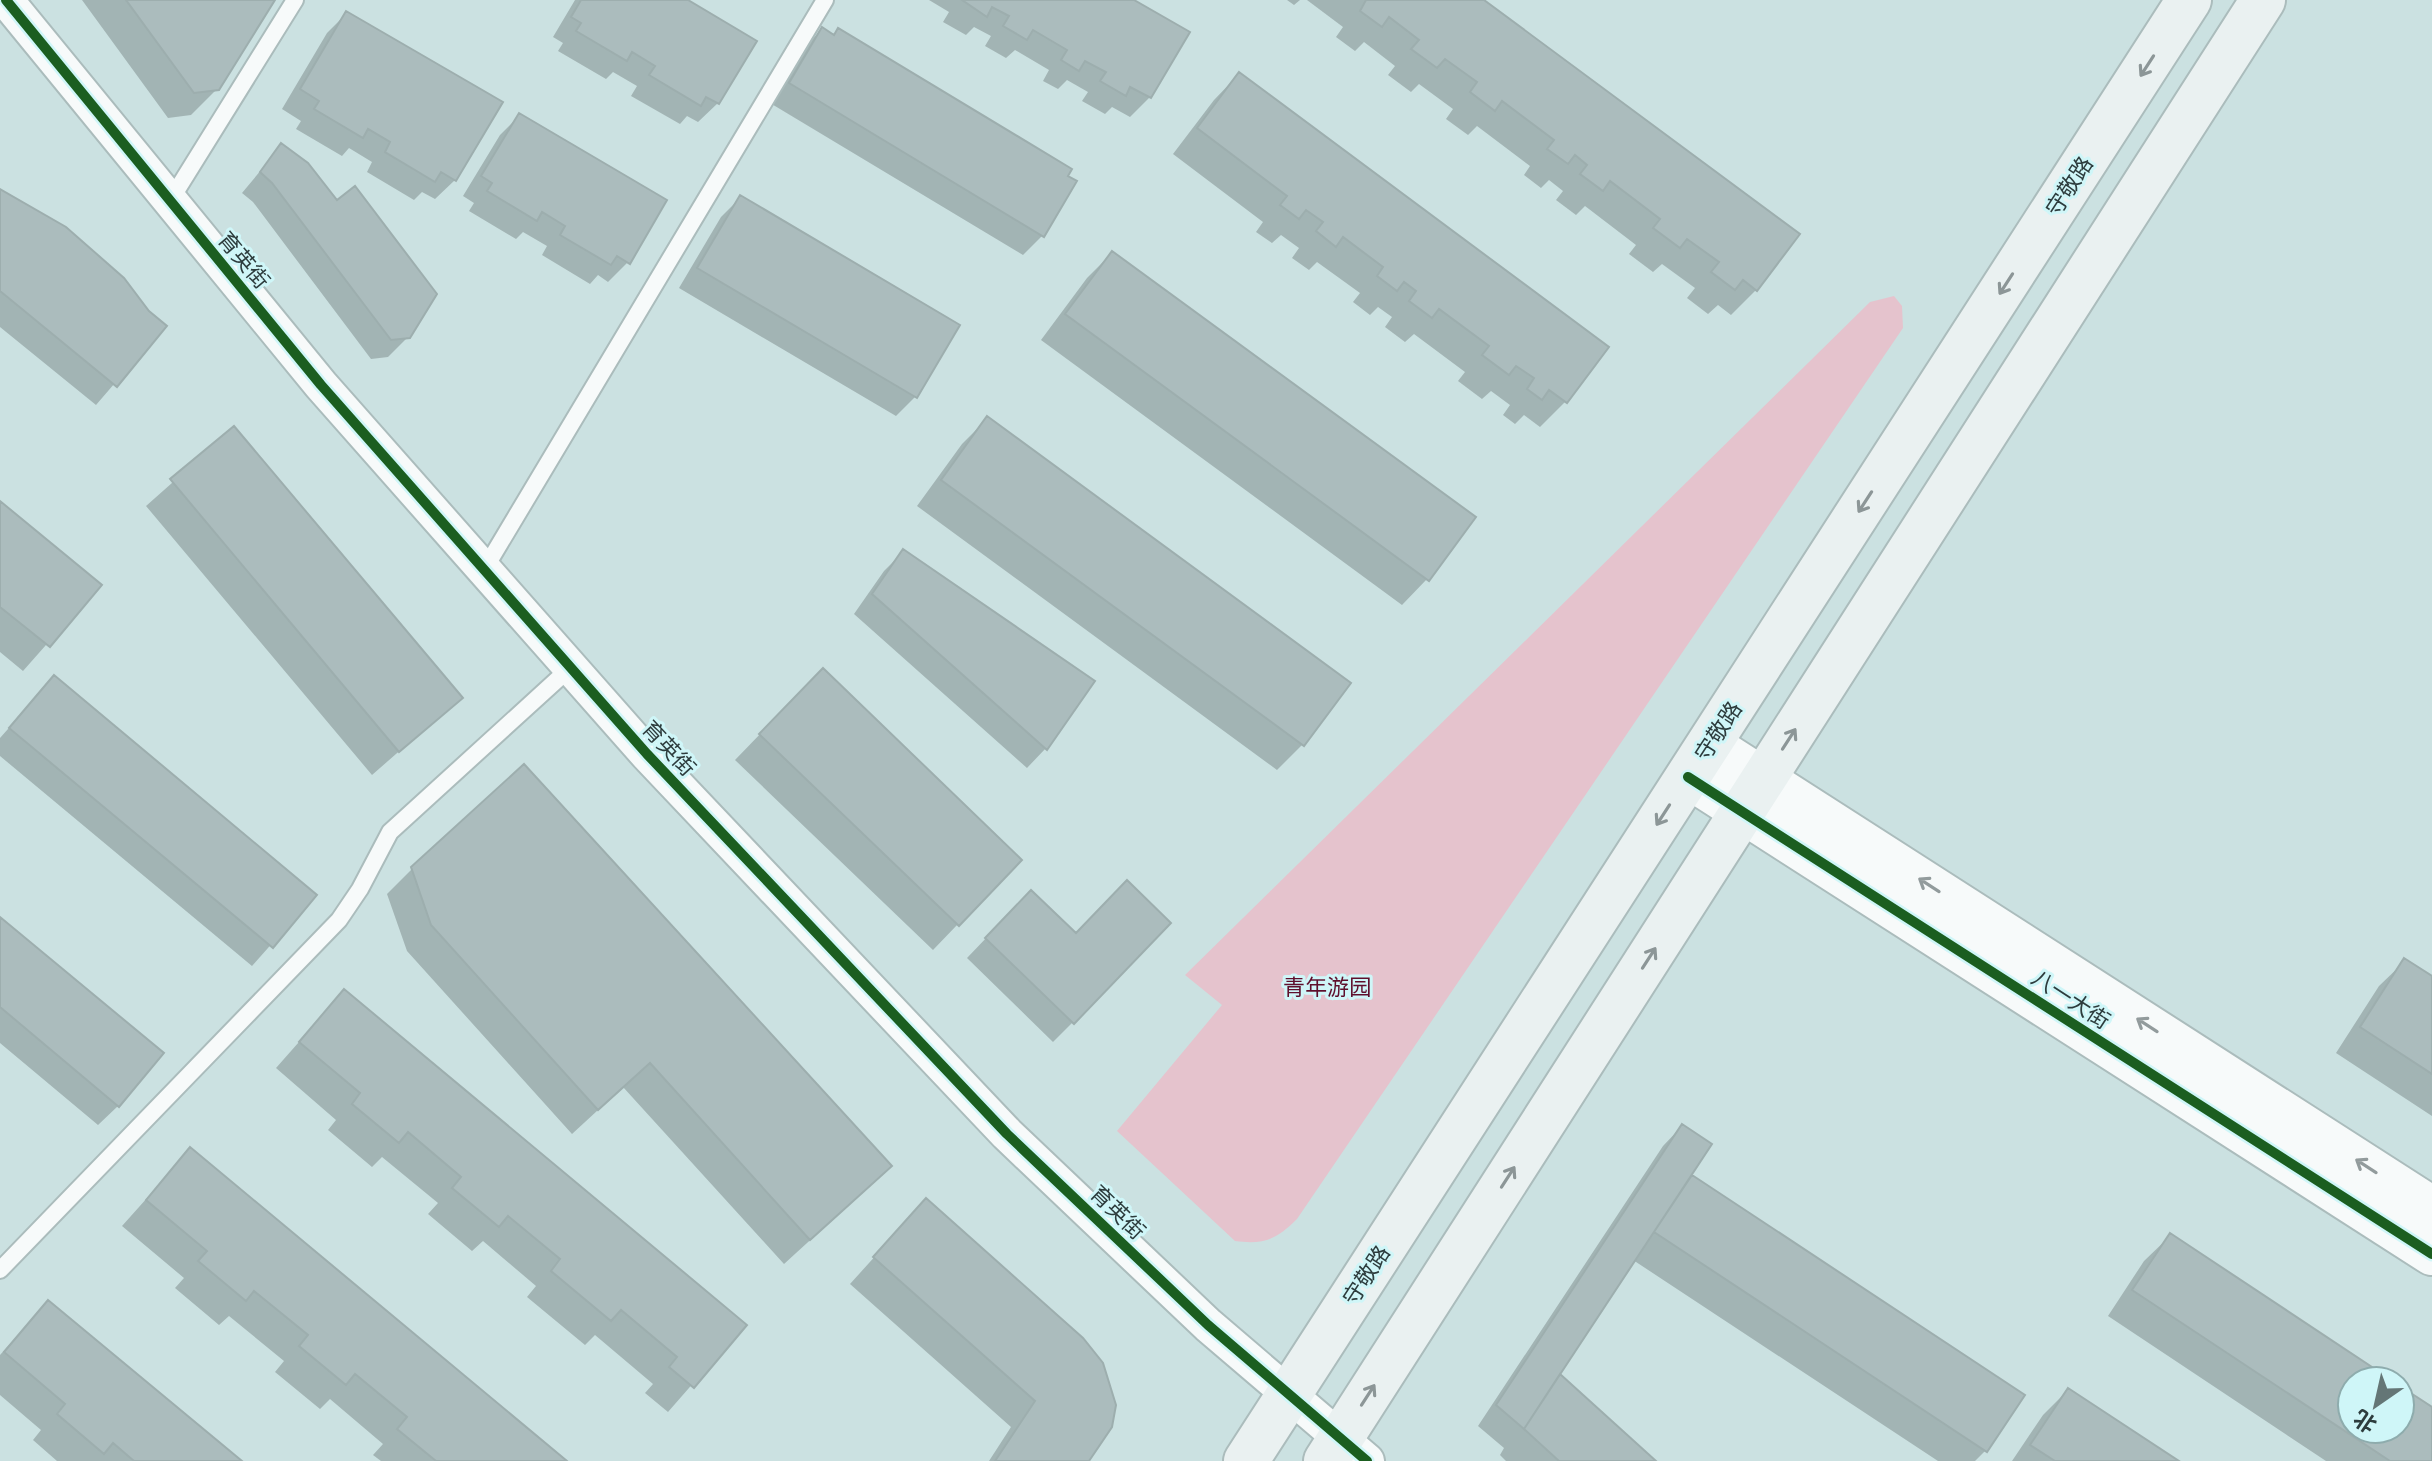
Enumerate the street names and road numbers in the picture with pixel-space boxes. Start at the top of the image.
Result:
street label: 守敬路 [2040,151,2098,221]
street label: 育英街 [213,226,275,294]
street label: 守敬路 [1689,696,1747,766]
street label: 育英街 [637,715,701,781]
street label: 八一大街 [2027,964,2115,1034]
street label: 育英街 [1085,1180,1151,1244]
street label: 守敬路 [1337,1240,1395,1310]

